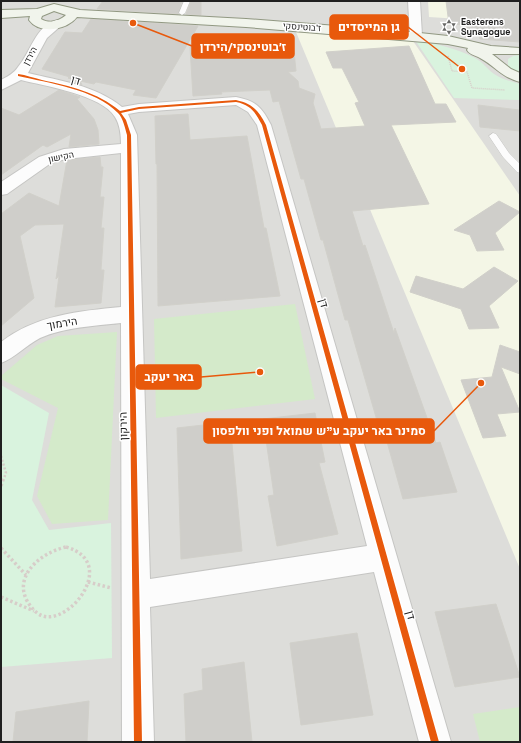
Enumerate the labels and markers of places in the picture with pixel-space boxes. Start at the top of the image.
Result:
callout: גן המייסדים [330,15,408,39]
place label: Easterens Synagogue [461,16,510,38]
synagogue icon: Easterens Synagogue [440,18,458,36]
callout: ז׳בוטינסקי/הירדן [192,34,294,58]
callout: באר יעקב [136,365,201,389]
callout: סמינר באר יעקב ע"ש שמואל ופני וולפסון [204,419,434,443]

